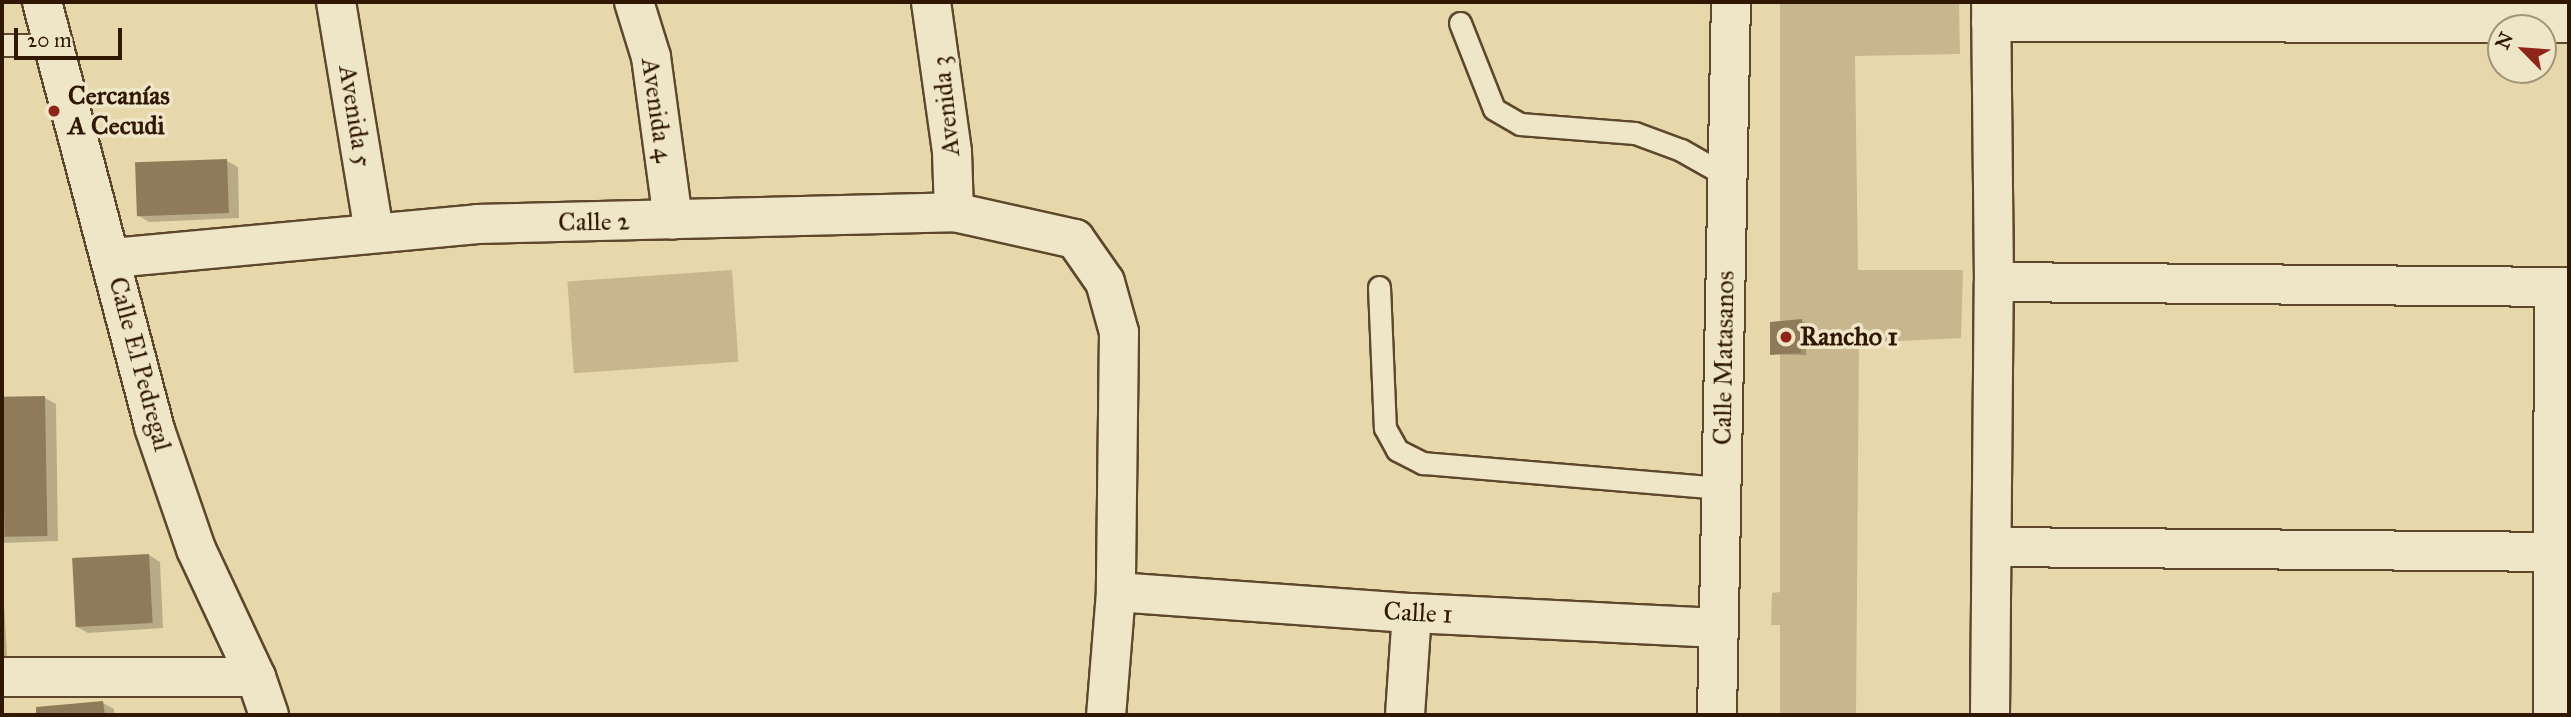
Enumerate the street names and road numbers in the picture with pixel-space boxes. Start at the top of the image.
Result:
street label: Avenida 3 [925,54,967,158]
street label: Avenida 4 [634,56,680,164]
street label: Avenida 5 [332,63,378,169]
street label: Calle 2 [558,206,630,238]
street label: Calle Matasanos [1707,271,1741,445]
street label: Calle El Pedregal [102,273,178,455]
street label: Calle 1 [1383,596,1453,630]

